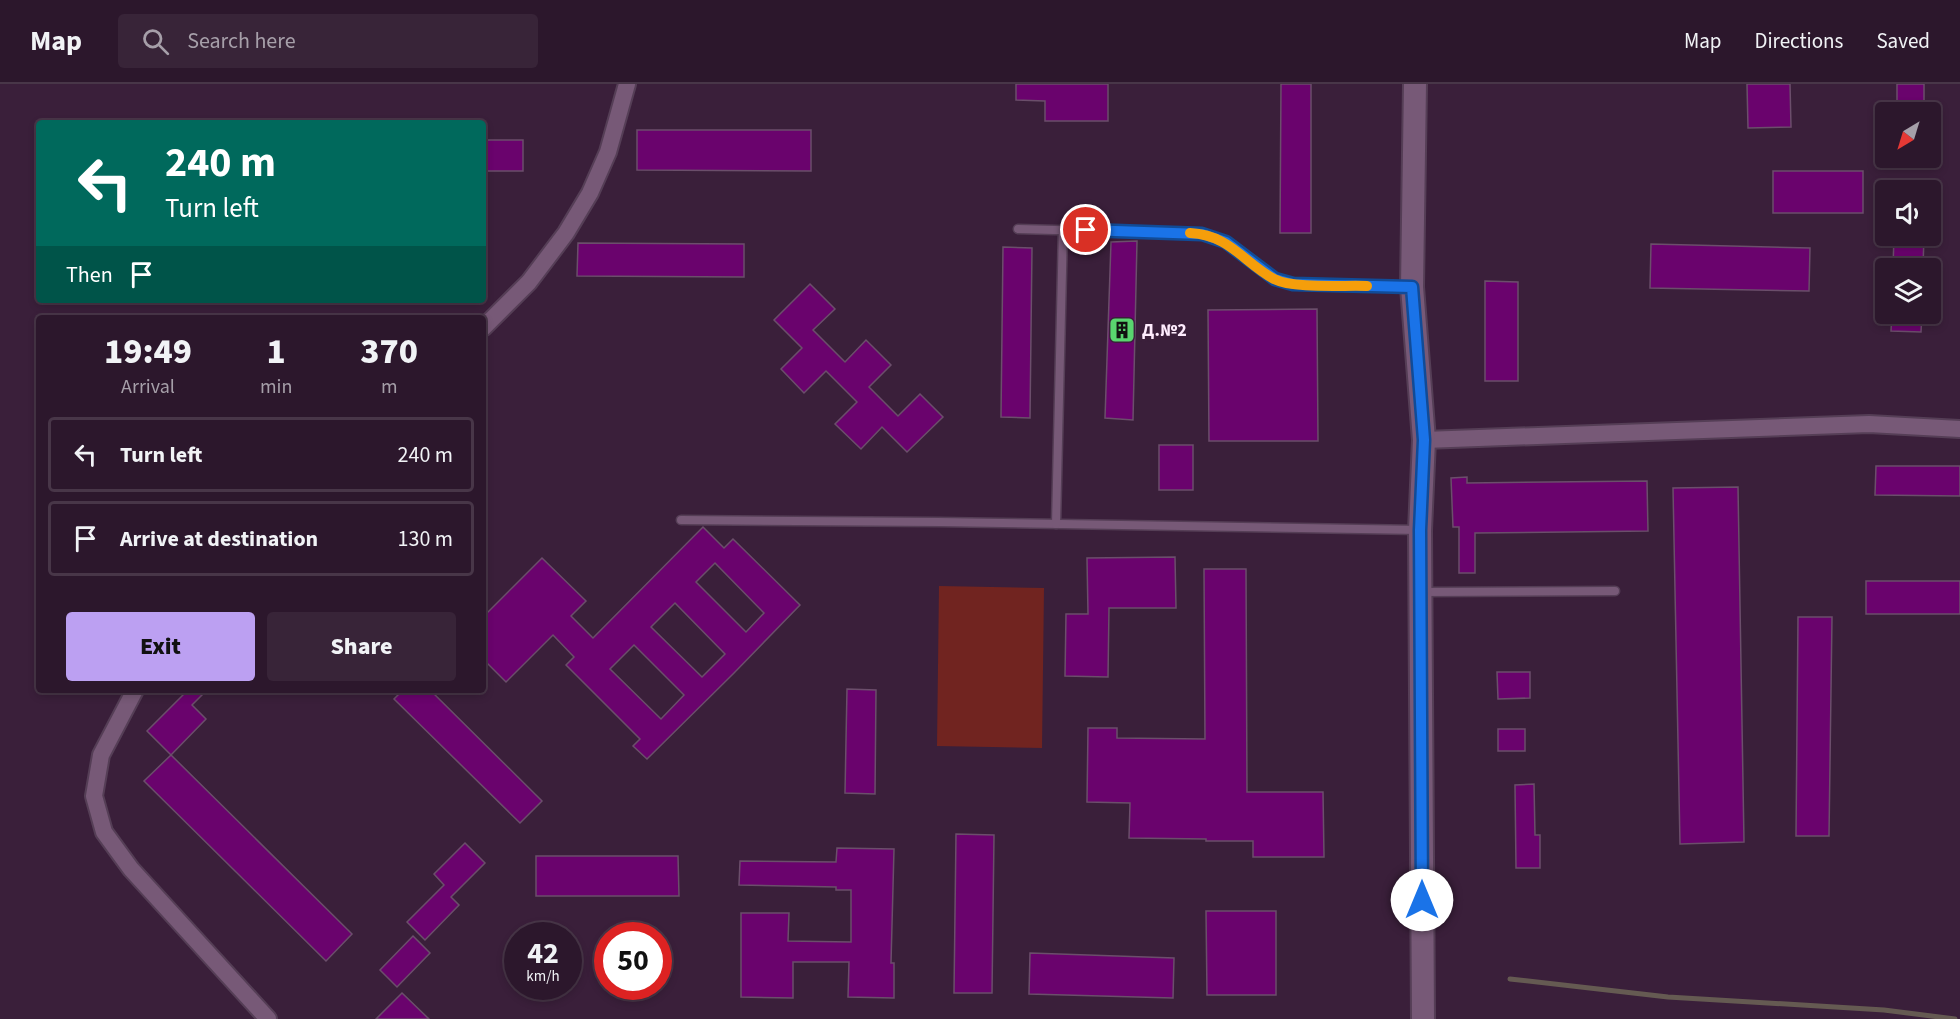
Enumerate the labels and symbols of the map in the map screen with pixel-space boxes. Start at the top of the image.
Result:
north arrow [1875,102,1941,168]
pin [1060,204,1111,255]
building icon: Д.№2 [1107,315,1137,345]
place label: Д.№2 [1142,318,1187,343]
position arrow [1390,868,1454,932]
speed limit sign: 50 [594,922,672,1000]

